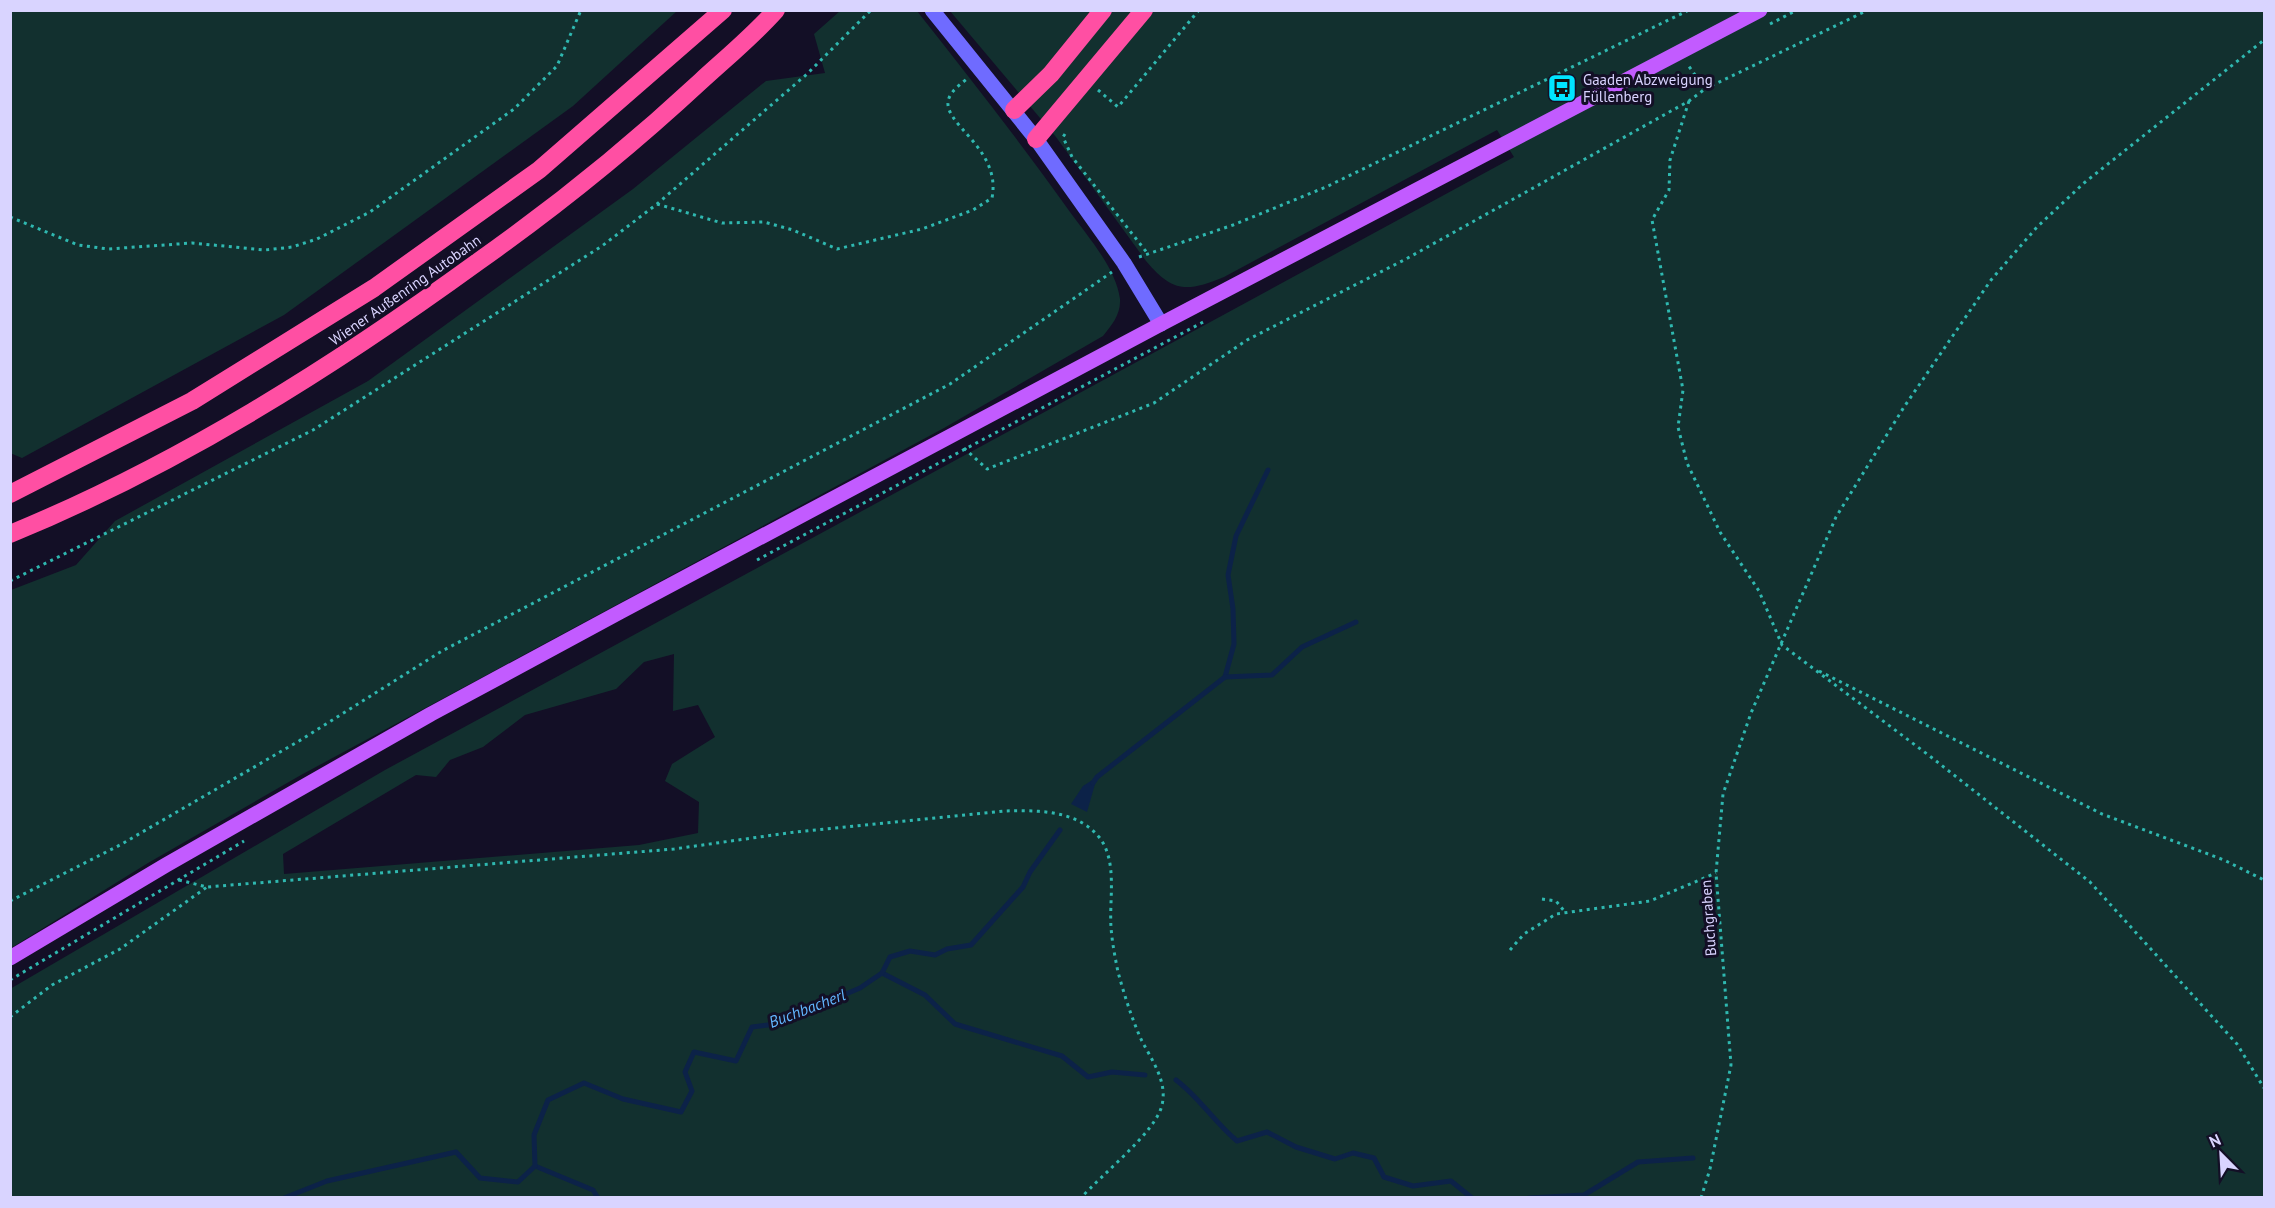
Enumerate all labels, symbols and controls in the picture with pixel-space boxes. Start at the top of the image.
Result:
place label: Gaaden Abzweigung Füllenberg [1583,70,1713,106]
bus stop icon: Gaaden Abzweigung Füllenberg [1546,72,1578,104]
street label: Wiener Außenring Autobahn [326,230,484,350]
street label: Buchgraben [1696,879,1720,957]
water label: Buchbacherl [766,984,849,1032]
north arrow [2191,1124,2251,1184]
text: N [2206,1129,2224,1152]

